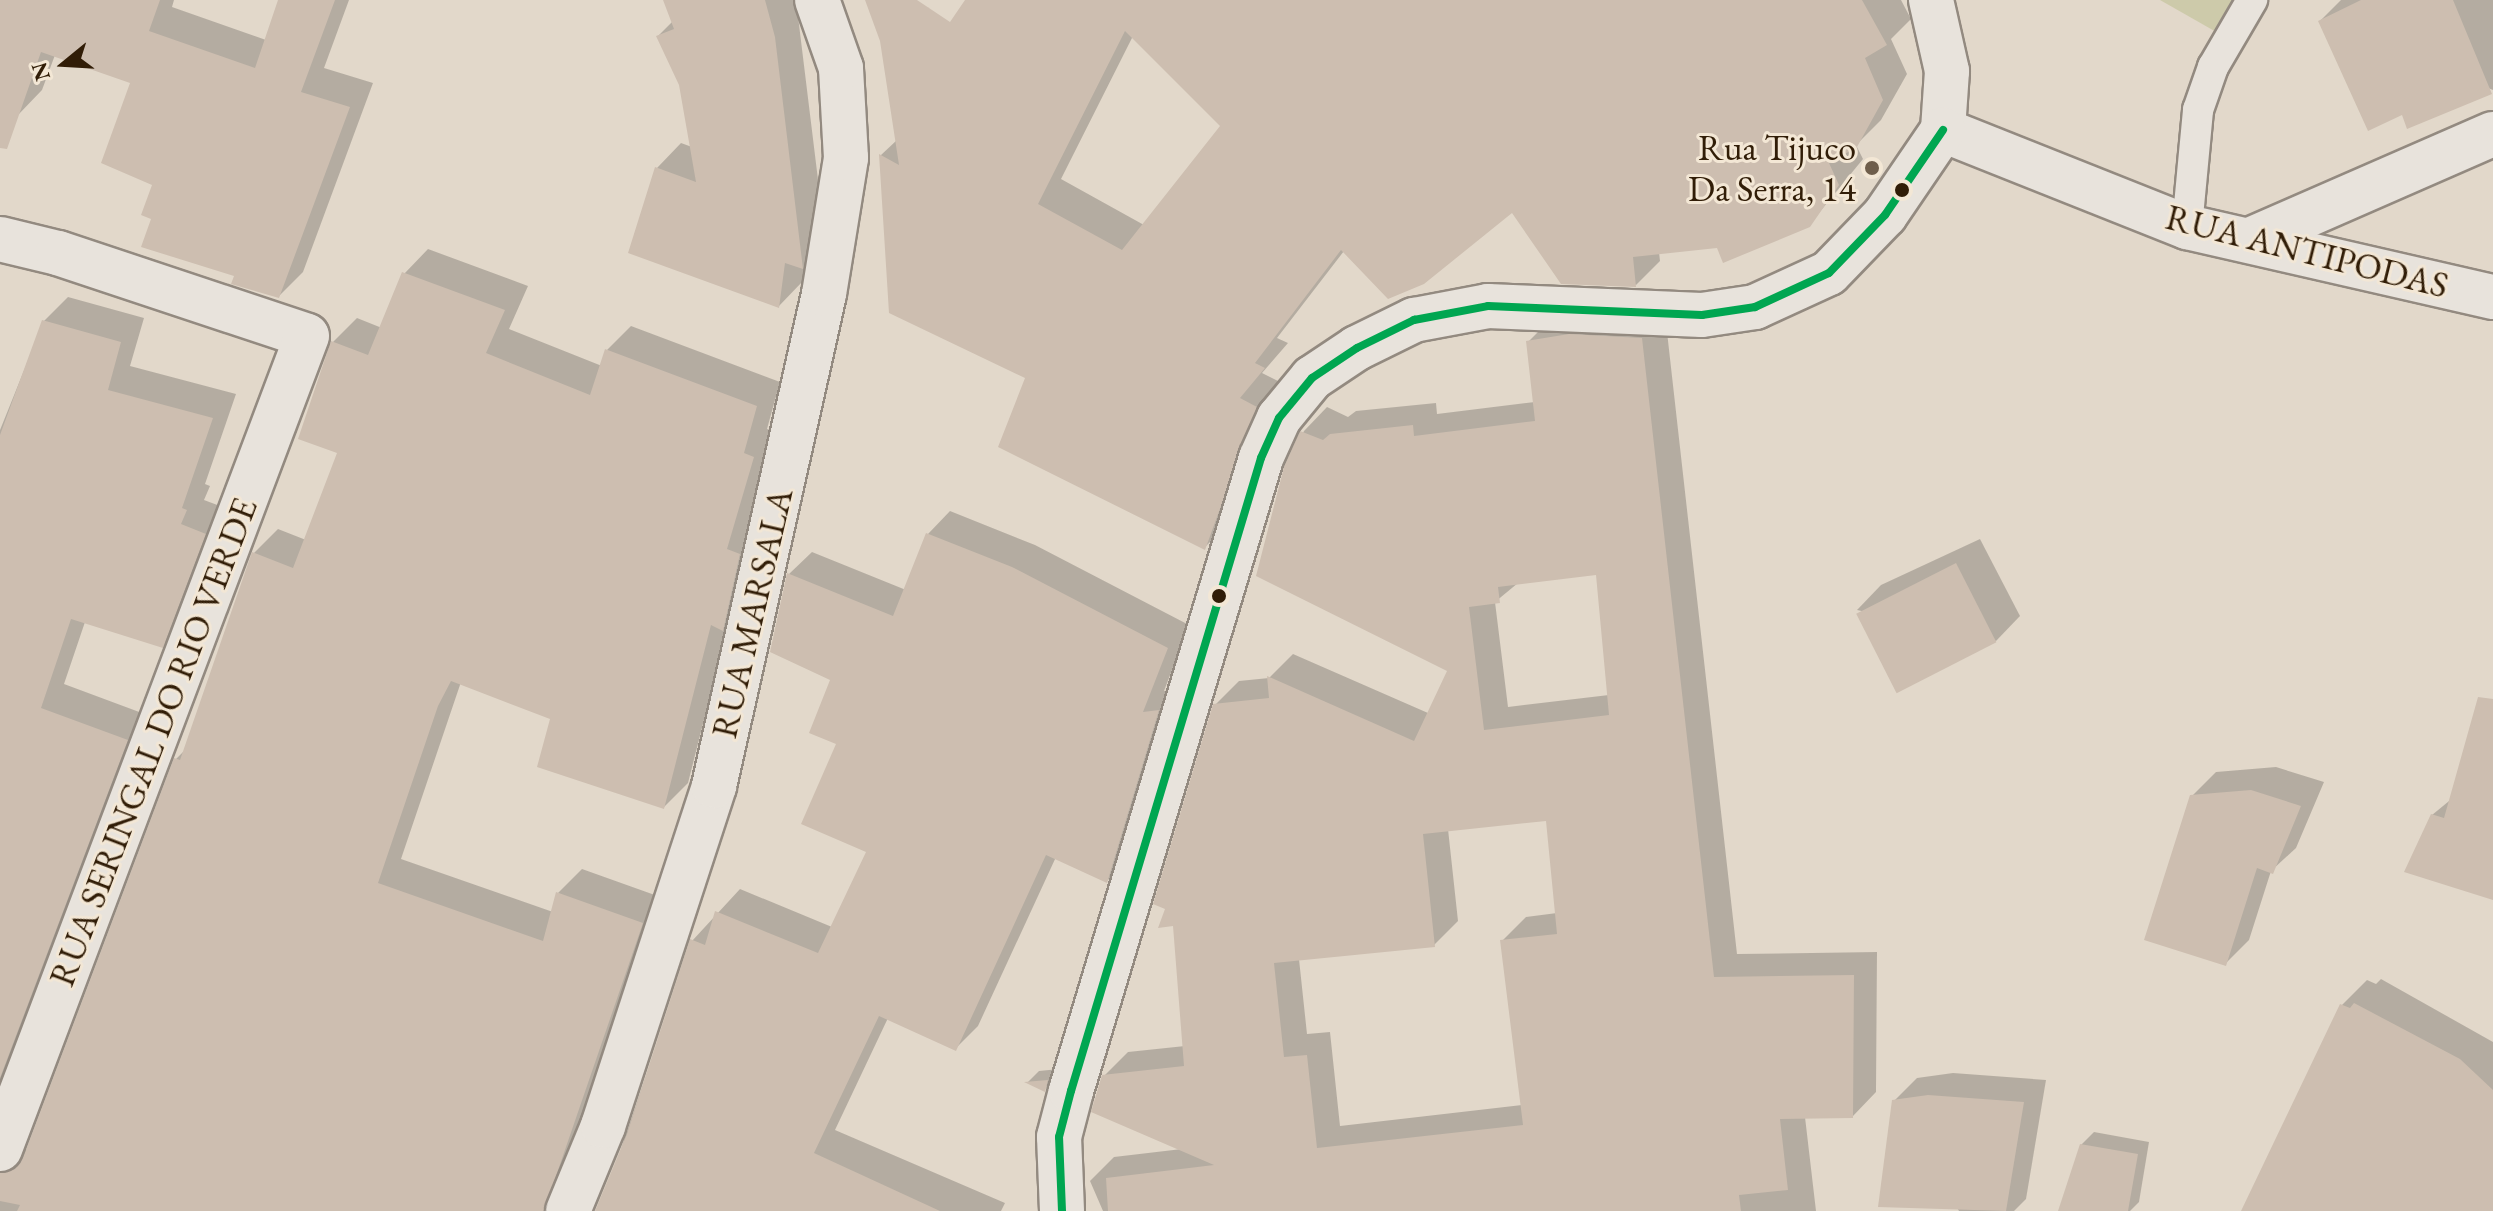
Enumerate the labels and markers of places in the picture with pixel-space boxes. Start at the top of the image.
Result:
place label: Rua Tijuco Da Serra, 14 [1688,125,1856,210]
marker: Rua Tijuco Da Serra, 14 [1863,159,1881,177]
unlabelled marker [1894,182,1910,198]
unlabelled marker [1211,588,1227,604]

